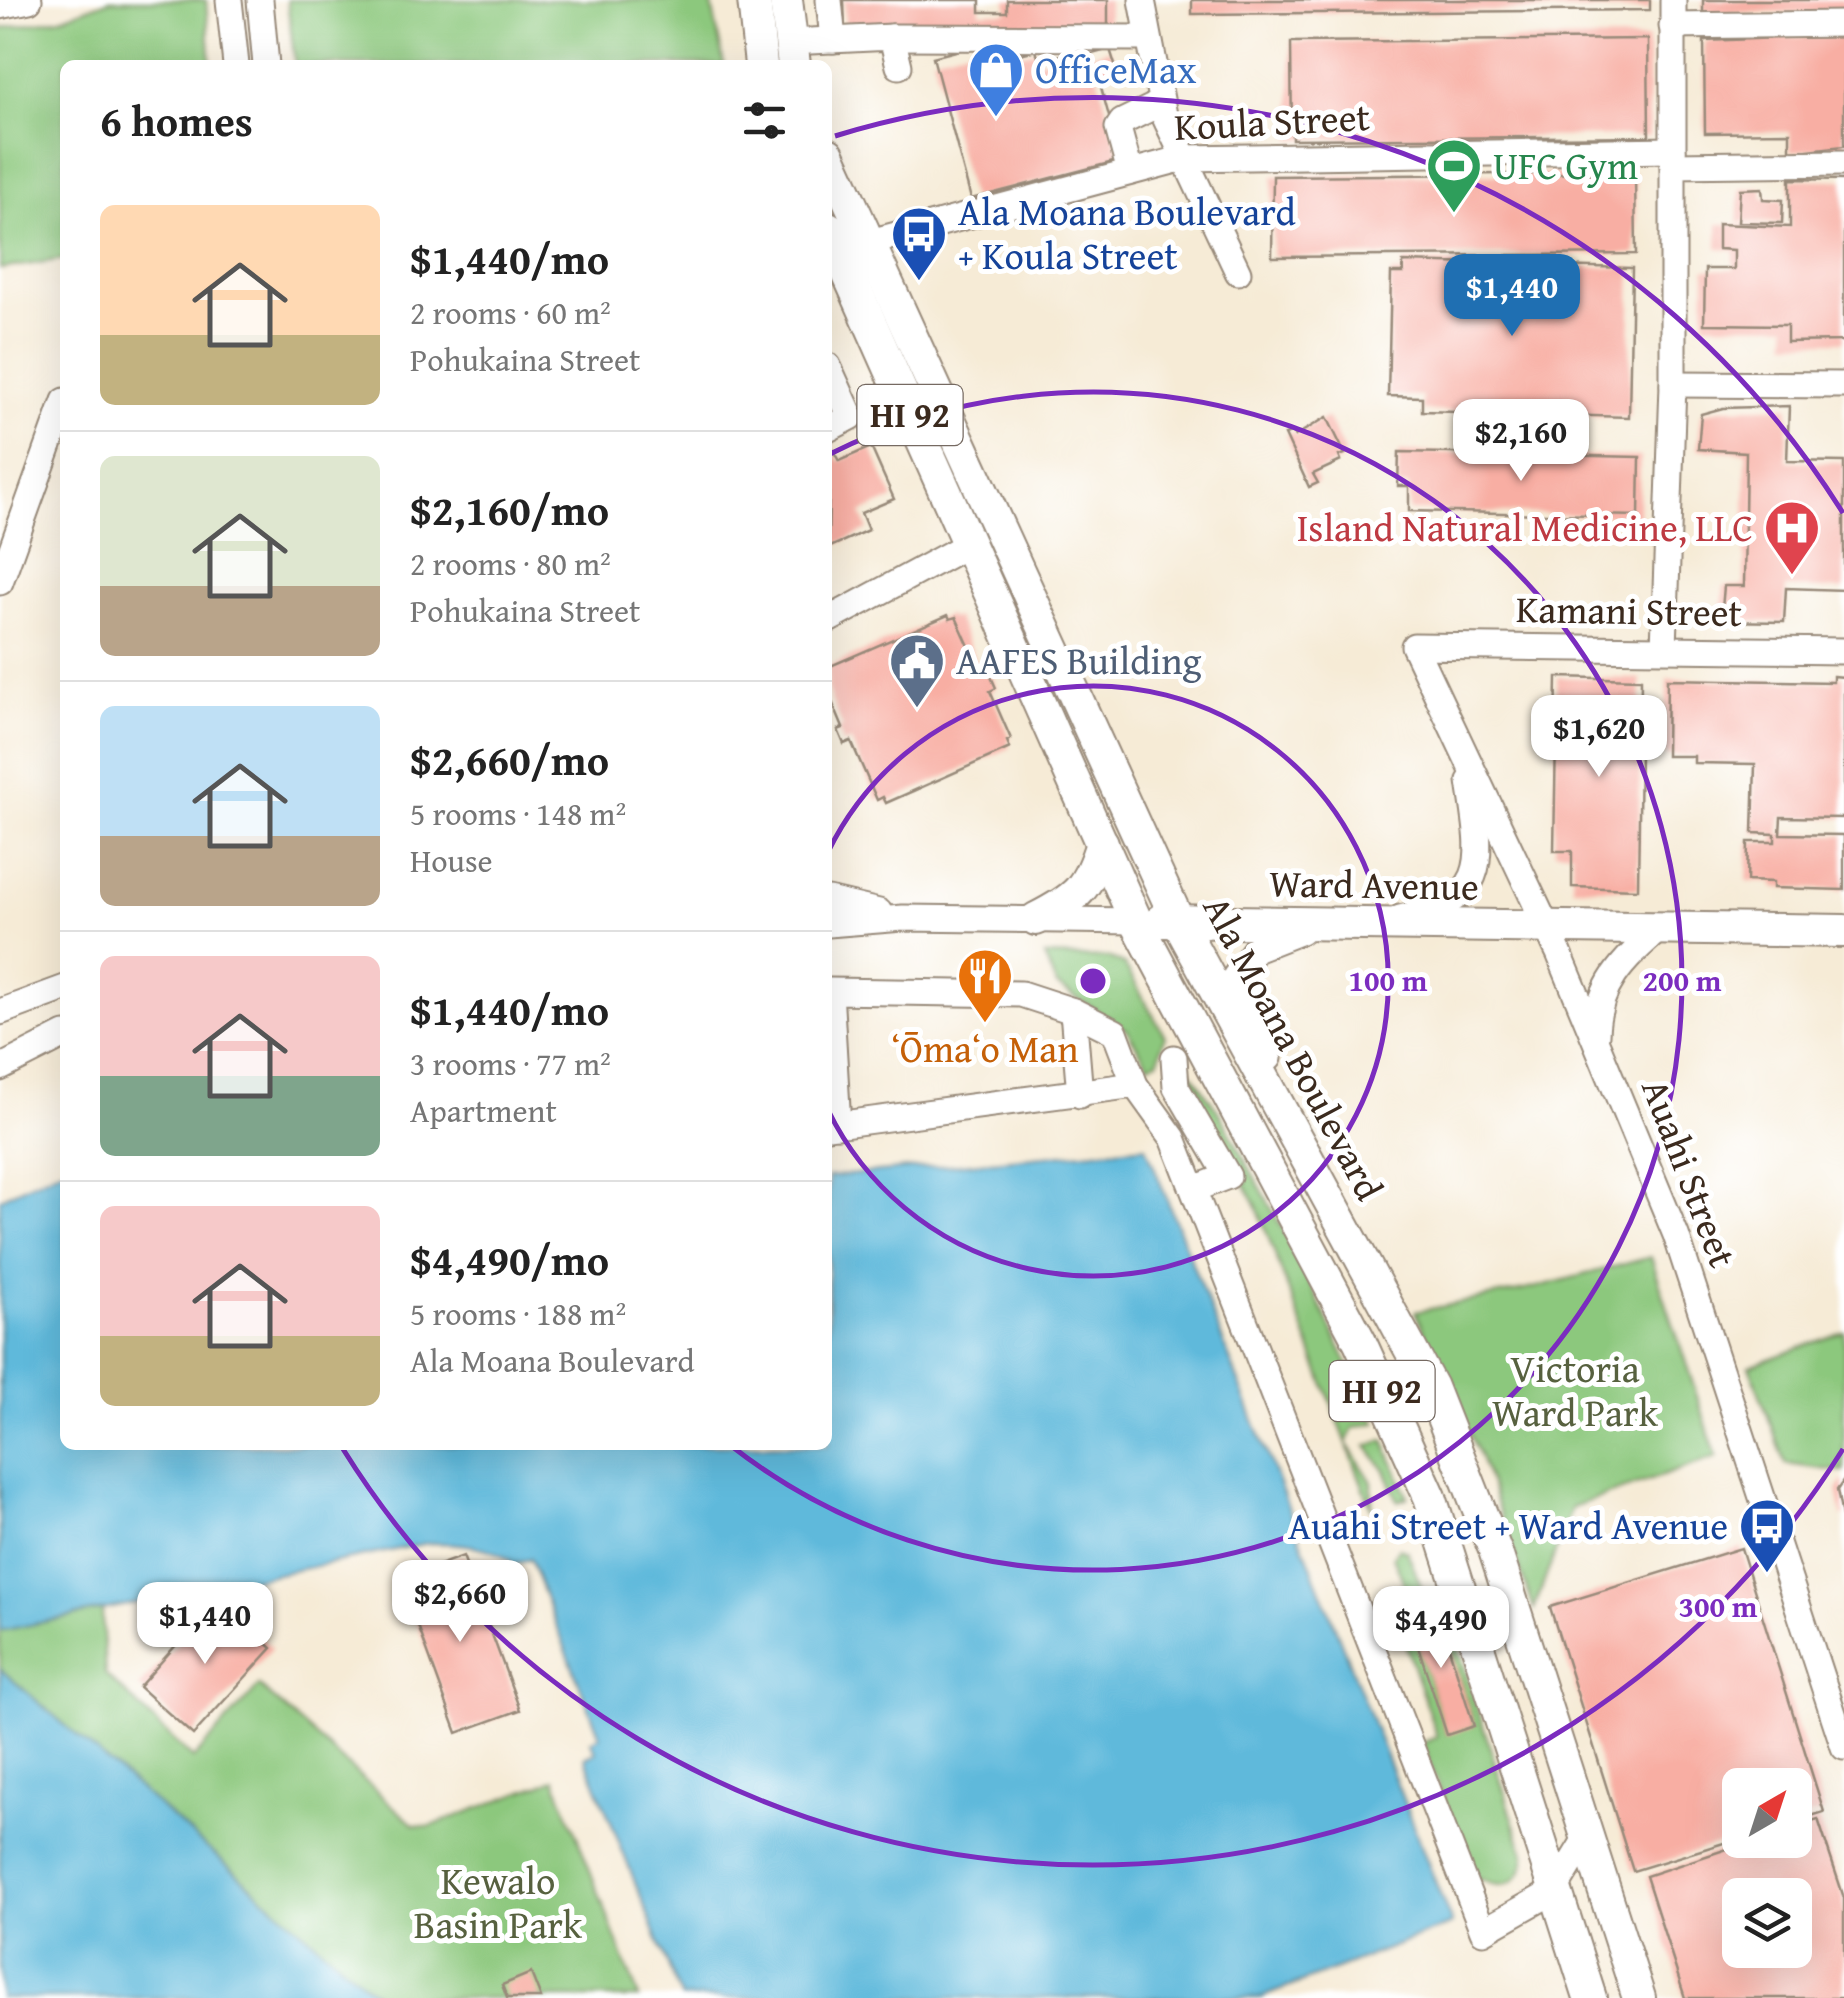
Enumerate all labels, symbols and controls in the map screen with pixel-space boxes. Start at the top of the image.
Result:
shop icon: OfficeMax [966,40,1026,119]
place label: OfficeMax [1035,41,1197,97]
street label: Koula Street [1173,88,1371,154]
text: 6 homes [100,90,253,151]
icon: filters [737,93,792,148]
sports icon: UFC Gym [1424,136,1484,215]
place label: UFC Gym [1493,137,1638,193]
place label: Ala Moana Boulevard + Koula Street [958,183,1297,283]
bus stop icon: Ala Moana Boulevard + Koula Street [889,204,949,283]
text: $1,440/mo [410,228,609,289]
icon: home [180,245,300,365]
pin: $1,440 [1431,254,1593,339]
text: $1,440 [1466,263,1558,310]
text: 2 rooms · 60 m² [410,289,611,336]
text: Pohukaina Street [410,336,640,383]
road number: HI 92 [858,385,962,445]
pin: $2,160 [1440,399,1602,484]
text: $2,160 [1475,408,1567,455]
text: $2,160/mo [410,479,609,540]
icon: home [180,496,300,616]
hospital icon: Island Natural Medicine, LLC [1762,498,1822,577]
place label: Island Natural Medicine, LLC [1297,499,1753,555]
text: 2 rooms · 80 m² [410,540,611,587]
street label: Kamani Street [1516,580,1742,640]
text: Pohukaina Street [410,587,640,634]
public building icon: AAFES Building [887,631,947,710]
place label: AAFES Building [956,632,1201,688]
pin: $1,620 [1518,695,1680,780]
text: $1,620 [1553,704,1645,751]
text: $2,660/mo [410,729,609,790]
icon: home [180,746,300,866]
text: 5 rooms · 148 m² [410,790,626,837]
text: House [410,837,493,884]
street label: Ward Avenue [1269,854,1479,914]
street label: Ala Moana Boulevard [1190,885,1398,1210]
restaurant icon: ʻŌmaʻo Man [955,946,1015,1025]
text: 100 m [1349,958,1428,1002]
text: 200 m [1643,958,1722,1002]
centre of rings [1075,963,1111,999]
text: $1,440/mo [410,979,609,1040]
icon: home [180,996,300,1116]
place label: ʻŌmaʻo Man [891,1020,1079,1076]
text: 3 rooms · 77 m² [410,1040,611,1087]
street label: Auahi Street [1628,1070,1752,1275]
text: Apartment [410,1087,557,1134]
text: $4,490/mo [410,1229,609,1290]
icon: home [180,1246,300,1366]
text: 5 rooms · 188 m² [410,1290,626,1337]
text: Ala Moana Boulevard [410,1337,695,1384]
park label: Victoria Ward Park [1492,1340,1659,1440]
road number: HI 92 [1330,1361,1434,1421]
bus stop icon: Auahi Street + Ward Avenue [1737,1496,1797,1575]
place label: Auahi Street + Ward Avenue [1288,1497,1728,1553]
pin: $2,660 [379,1560,541,1645]
text: $2,660 [414,1569,506,1616]
pin: $1,440 [124,1582,286,1667]
text: 300 m [1679,1584,1758,1628]
pin: $4,490 [1360,1586,1522,1671]
text: $1,440 [159,1591,251,1638]
text: $4,490 [1395,1595,1487,1642]
north arrow [1722,1768,1812,1858]
map controls [1722,1768,1812,1968]
park label: Kewalo Basin Park [414,1852,583,1952]
button: layers [1722,1878,1812,1968]

